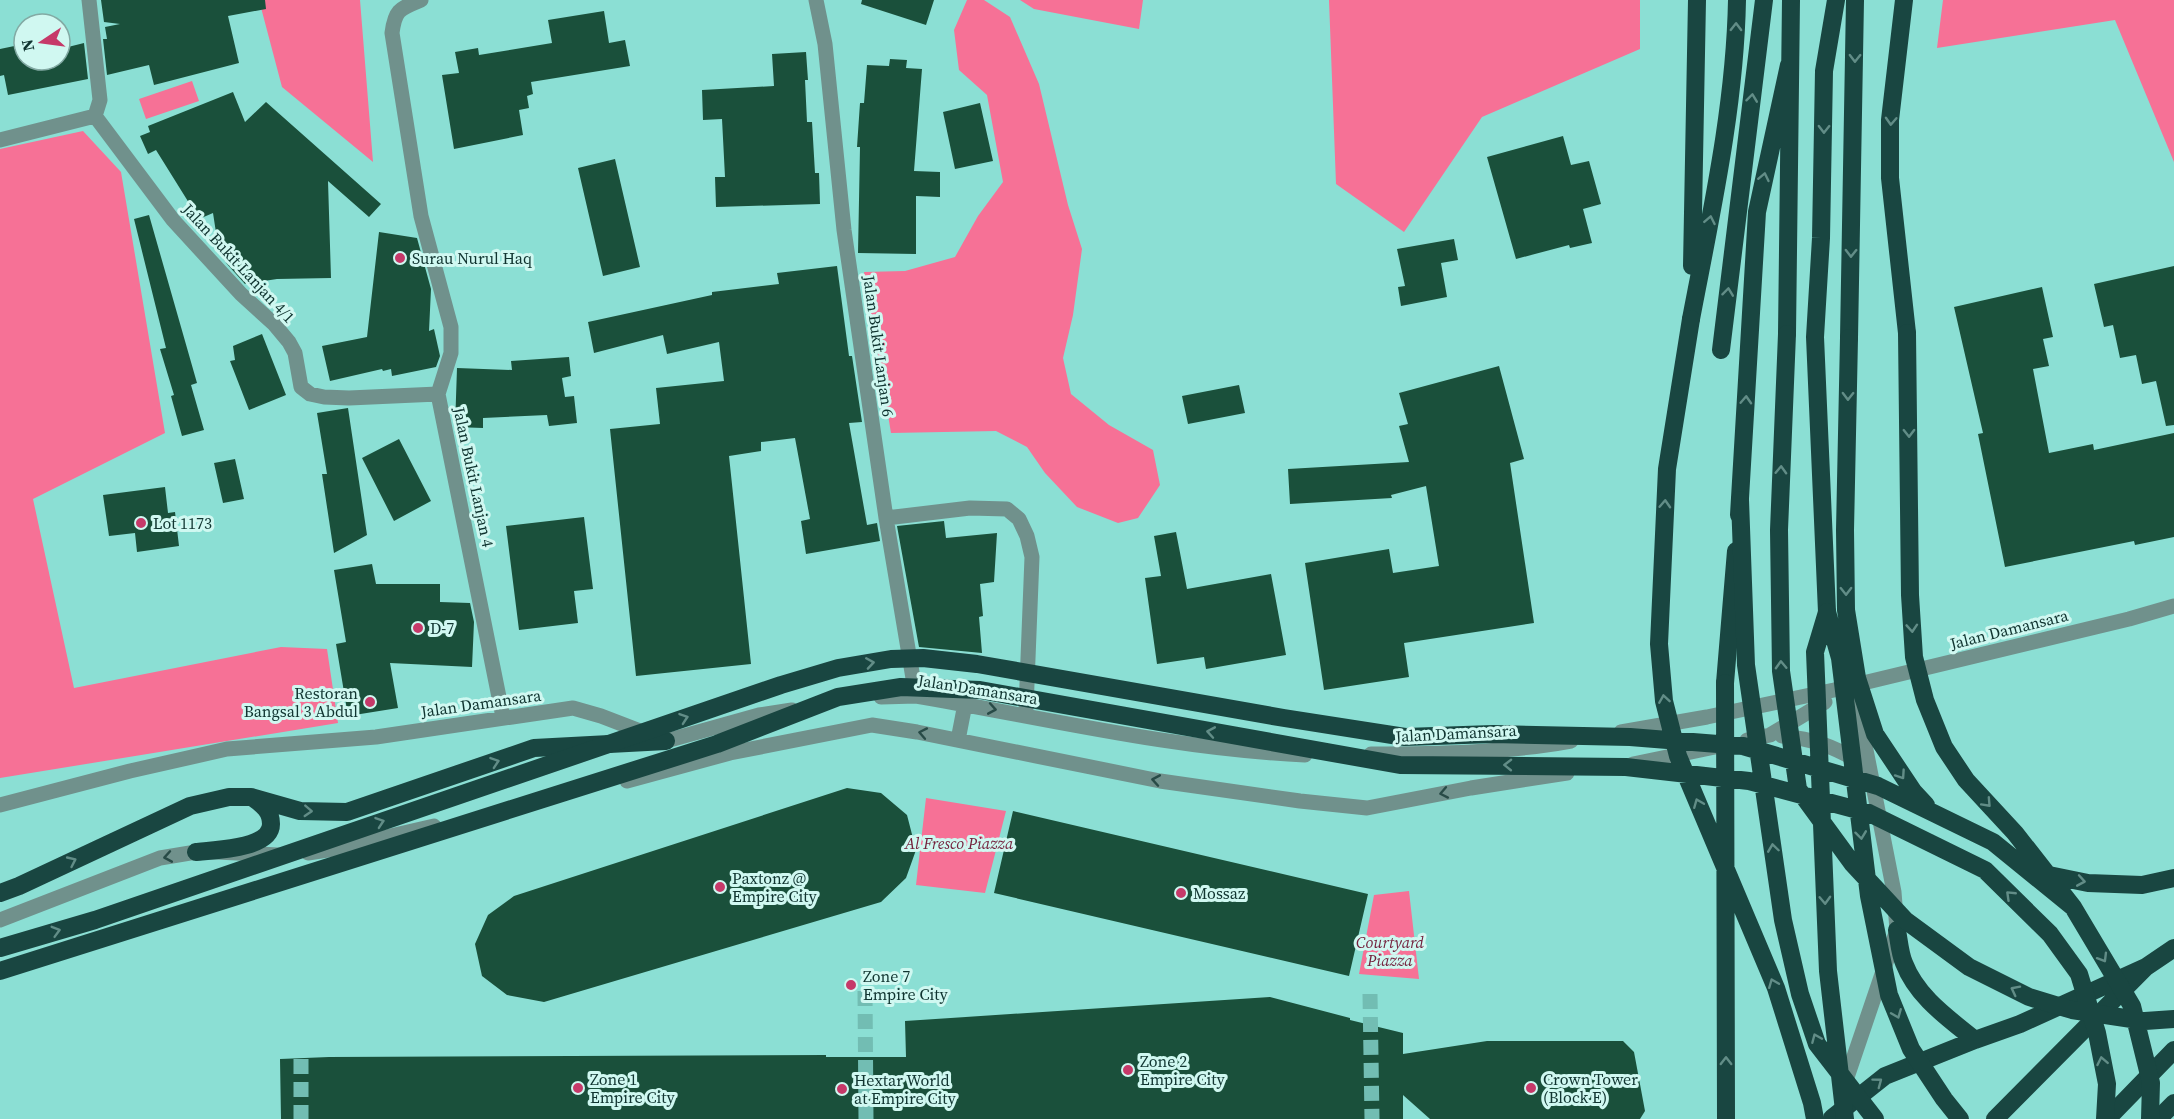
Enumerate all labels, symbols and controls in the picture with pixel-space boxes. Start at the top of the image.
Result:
north arrow [12,12,72,72]
one-way arrow [1730,22,1743,31]
text: N [15,37,39,54]
one-way arrow [1849,54,1861,63]
one-way arrow [1745,94,1758,103]
one-way arrow [1884,116,1897,125]
one-way arrow [1818,125,1830,134]
one-way arrow [1757,172,1770,182]
street label: Jalan Bukit Lanjan 4/1 [177,198,300,327]
one-way arrow [1703,215,1716,225]
place label: Surau Nurul Haq [412,247,532,269]
one-way arrow [1845,249,1858,258]
marker: Surau Nurul Haq [393,251,407,265]
street label: Jalan Bukit Lanjan 6 [858,273,900,418]
one-way arrow [1722,287,1734,296]
one-way arrow [1842,392,1854,401]
one-way arrow [1739,395,1752,404]
street label: Jalan Bukit Lanjan 4 [448,404,500,549]
one-way arrow [1902,429,1915,438]
one-way arrow [1775,465,1788,474]
one-way arrow [1658,500,1671,509]
place label: Lot 1173 [153,512,212,534]
marker: Lot 1173 [134,516,148,530]
one-way arrow [1840,587,1852,596]
street label: Jalan Damansara [1947,603,2071,655]
place label: D-7 [430,617,454,639]
marker: D-7 [411,621,425,635]
one-way arrow [1905,624,1918,633]
one-way arrow [866,657,875,669]
one-way arrow [1775,660,1787,669]
street label: Jalan Damansara [915,669,1040,709]
place label: Restoran Bangsal 3 Abdul [244,682,358,722]
street label: Jalan Damansara [418,684,543,722]
one-way arrow [1659,694,1671,704]
marker: Restoran Bangsal 3 Abdul [363,695,377,709]
one-way arrow [986,702,996,715]
one-way arrow [678,713,689,725]
street label: Jalan Damansara [1394,719,1518,747]
one-way arrow [1206,726,1216,739]
one-way arrow [919,727,929,740]
one-way arrow [489,757,500,769]
one-way arrow [1503,759,1512,771]
one-way arrow [1894,768,1905,779]
one-way arrow [1151,774,1160,786]
one-way arrow [1439,786,1449,799]
one-way arrow [1980,796,1991,807]
one-way arrow [1693,799,1705,810]
one-way arrow [303,804,313,817]
one-way arrow [374,817,385,829]
one-way arrow [1855,831,1867,840]
park label: Al Fresco Piazza [904,832,1014,854]
one-way arrow [1767,844,1779,853]
one-way arrow [164,850,174,863]
one-way arrow [65,857,76,869]
place label: Paxtonz @ Empire City [732,867,817,907]
one-way arrow [2077,875,2086,887]
marker: Paxtonz @ Empire City [713,880,727,894]
place label: Mossaz [1193,882,1245,904]
marker: Mossaz [1174,886,1188,900]
one-way arrow [2007,892,2018,903]
one-way arrow [1819,895,1831,904]
one-way arrow [50,926,61,938]
park label: Courtyard Piazza [1356,931,1425,971]
one-way arrow [2096,952,2107,962]
place label: Zone 7 Empire City [863,965,948,1005]
marker: Zone 7 Empire City [844,978,858,992]
one-way arrow [1768,978,1781,989]
one-way arrow [2011,986,2021,997]
one-way arrow [1890,1008,1902,1019]
one-way arrow [1811,1033,1823,1044]
place label: Zone 2 Empire City [1140,1050,1225,1090]
one-way arrow [1720,1056,1733,1065]
one-way arrow [2096,1056,2109,1066]
marker: Zone 2 Empire City [1121,1063,1135,1077]
place label: Zone 1 Empire City [590,1068,675,1108]
place label: Crown Tower (Block E) [1543,1068,1638,1108]
place label: Hextar World at Empire City [854,1069,957,1109]
one-way arrow [1871,1078,1882,1089]
marker: Zone 1 Empire City [571,1081,585,1095]
marker: Crown Tower (Block E) [1524,1081,1538,1095]
marker: Hextar World at Empire City [835,1082,849,1096]

